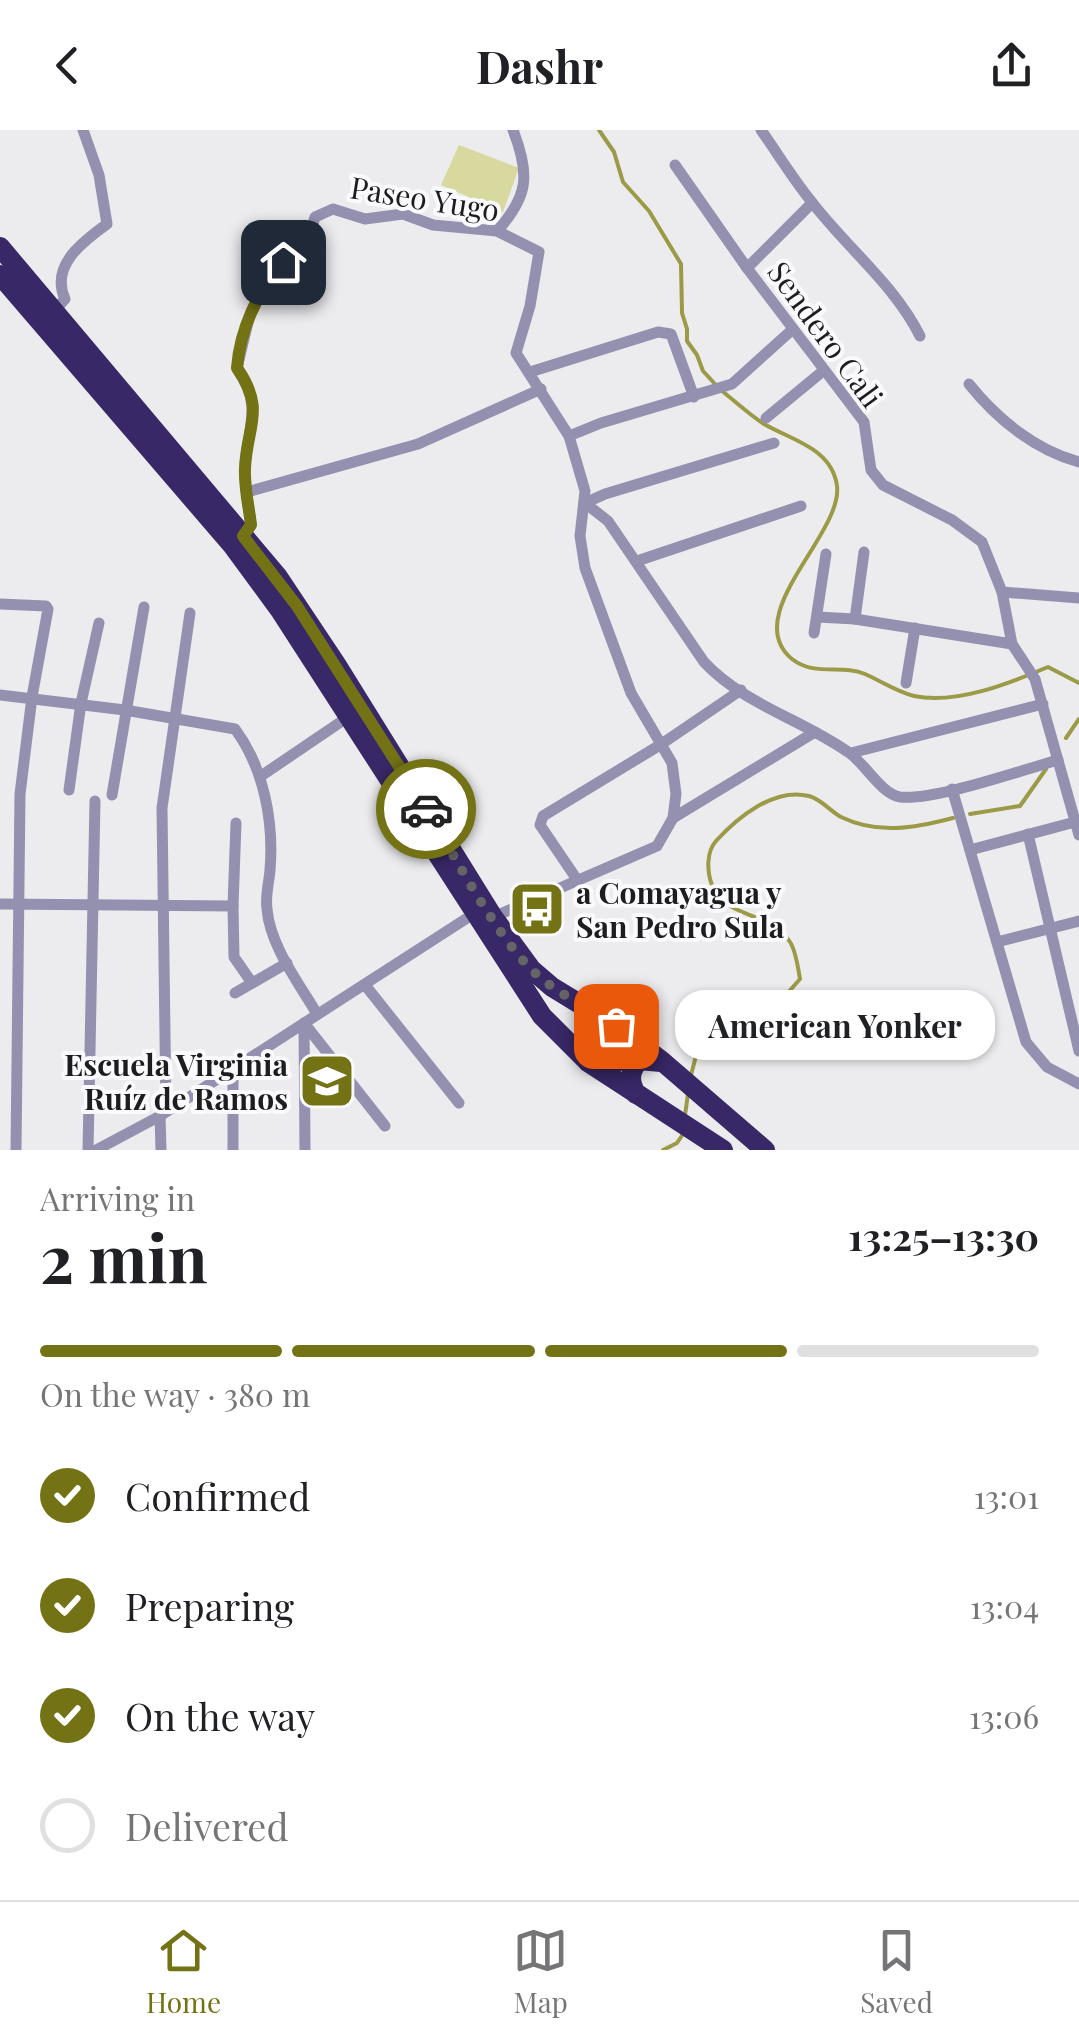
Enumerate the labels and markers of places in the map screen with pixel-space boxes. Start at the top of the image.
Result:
pin [241,220,326,305]
place label: a Comayagua y San Pedro Sula [576,872,785,946]
bus stop icon: a Comayagua y San Pedro Sula [507,879,567,939]
pin [574,984,659,1069]
callout: American Yonker [676,991,996,1061]
place label: Escuela Virginia Ruíz de Ramos [64,1044,288,1118]
school or university icon: Escuela Virginia Ruíz de Ramos [297,1051,357,1111]

